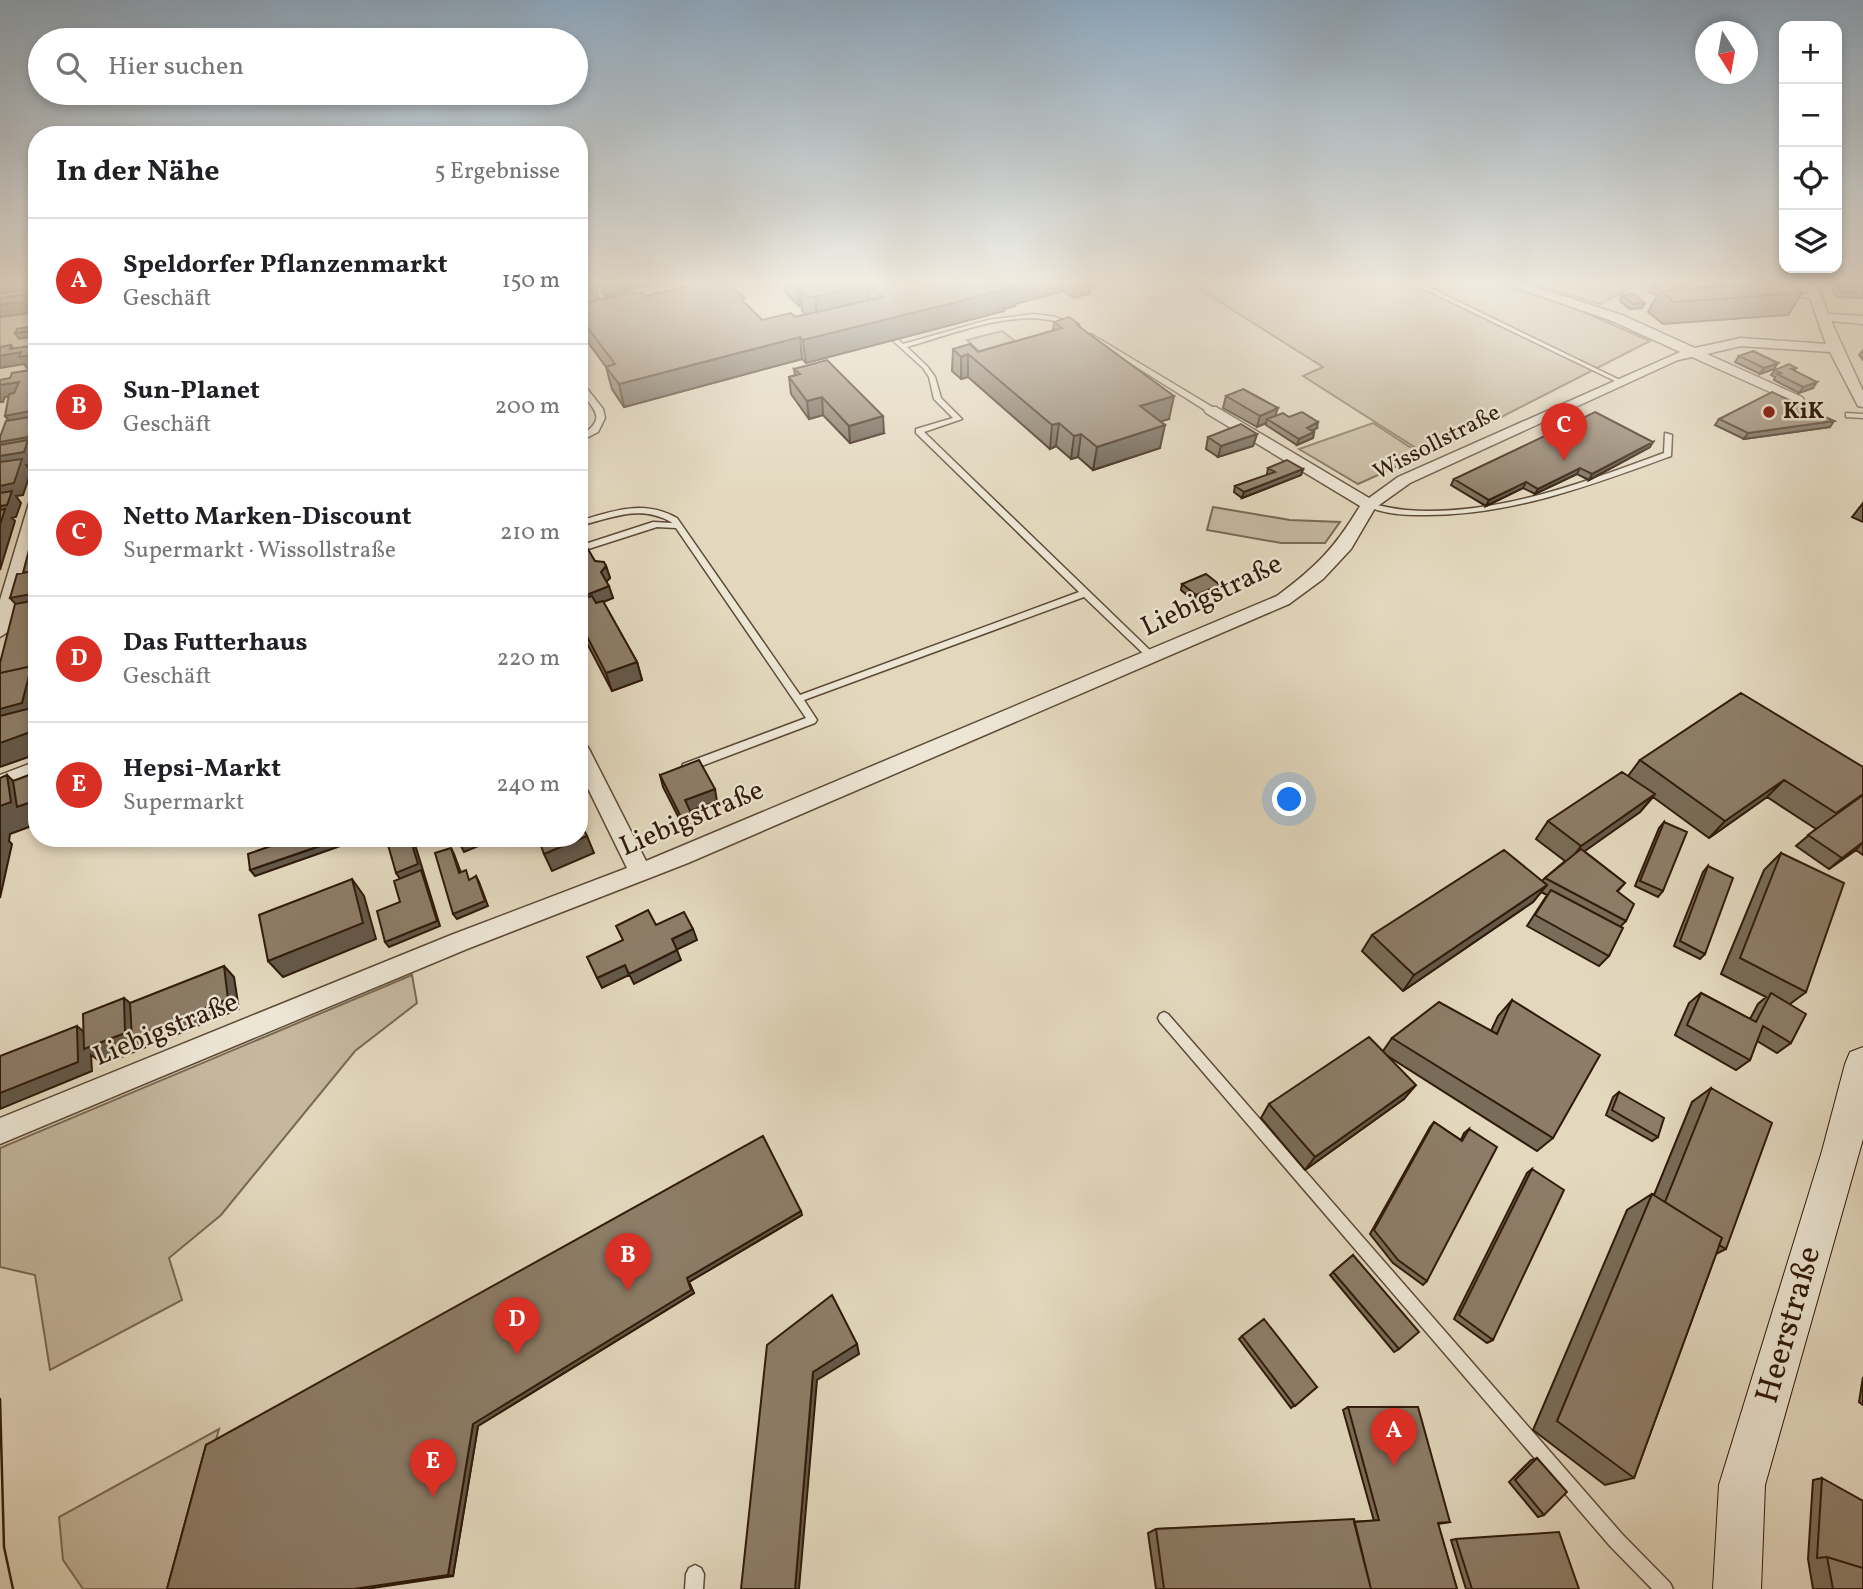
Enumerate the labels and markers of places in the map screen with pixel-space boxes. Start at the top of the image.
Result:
place label: KiK [1783,396,1825,428]
pin: C [1541,403,1587,461]
marker: KiK [1761,404,1777,420]
pin: B [605,1233,651,1291]
pin: D [494,1297,540,1355]
pin: A [1371,1408,1417,1466]
pin: E [410,1439,456,1497]

